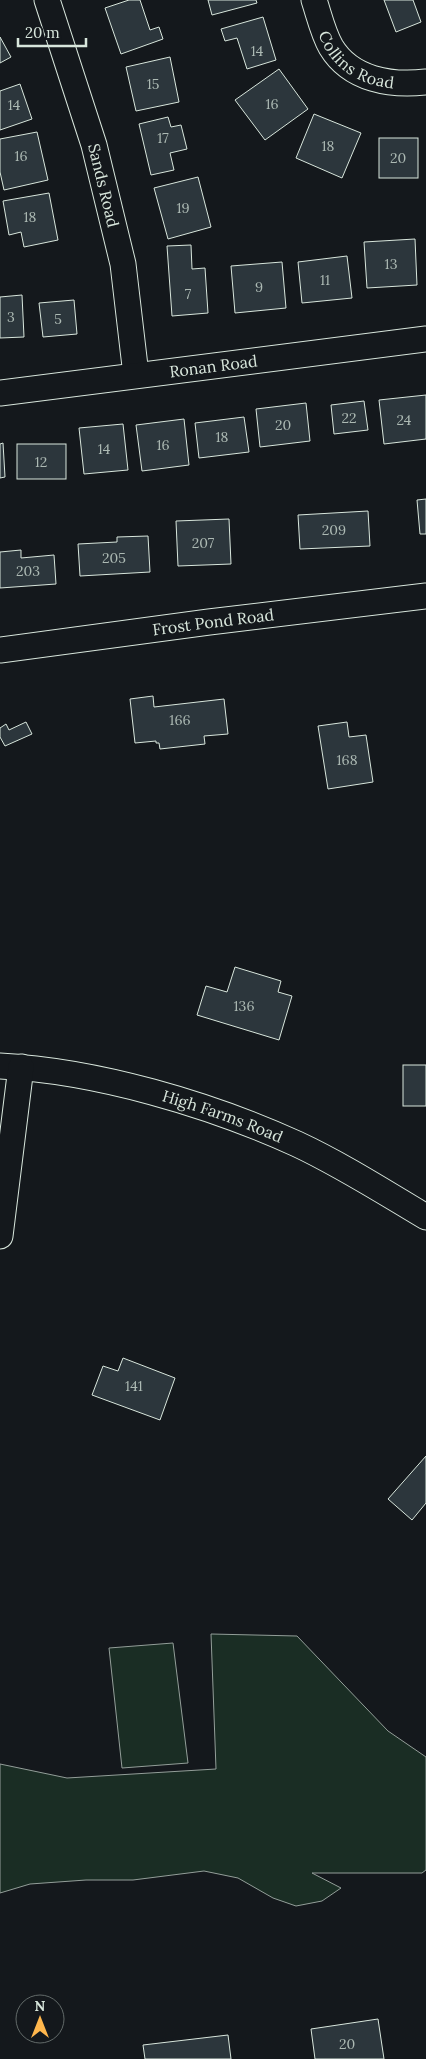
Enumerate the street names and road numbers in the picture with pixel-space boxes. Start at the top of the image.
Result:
street label: Collins Road [315,28,396,93]
street label: Sands Road [84,142,124,230]
street label: Ronan Road [168,350,259,381]
street label: Frost Pond Road [151,604,275,639]
street label: High Farms Road [160,1085,286,1147]

